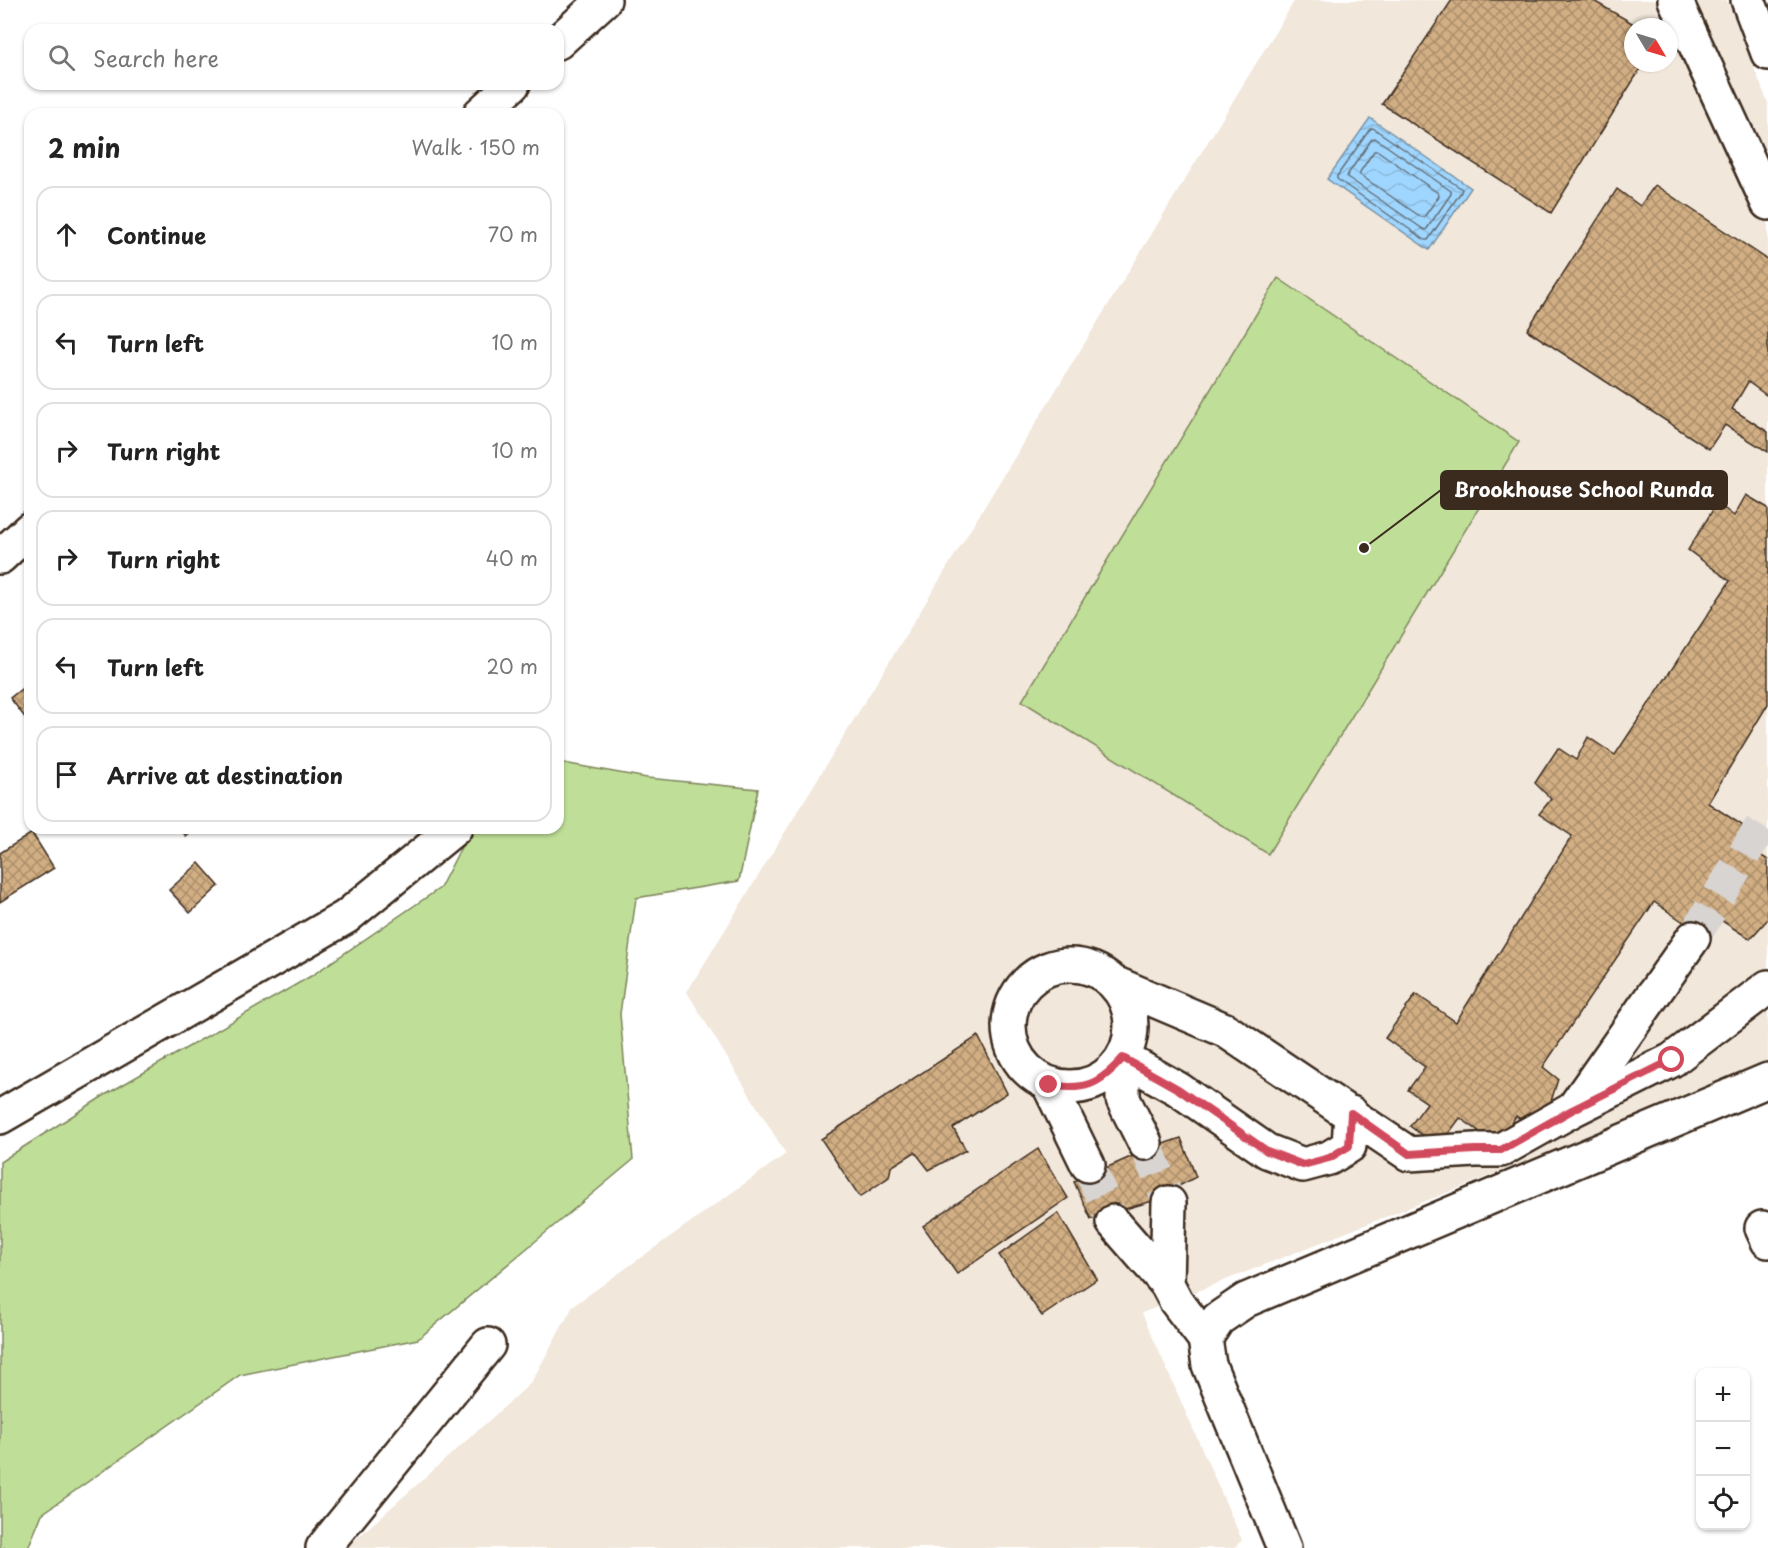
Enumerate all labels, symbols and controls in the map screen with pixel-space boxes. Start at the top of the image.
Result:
north arrow [1624,18,1678,72]
search box [24,24,564,90]
icon: search [45,41,78,74]
text: Search here [93,41,219,74]
text: 2 min [48,128,121,167]
text: Walk · 150 m [411,132,540,162]
icon: ahead [50,218,83,251]
text: Continue [107,218,206,251]
text: 70 m [488,219,538,249]
icon: left [50,326,83,359]
text: Turn left [107,326,204,359]
text: 10 m [491,327,538,357]
icon: right [50,434,83,467]
text: Turn right [107,434,220,467]
text: 10 m [491,435,538,465]
callout: Brookhouse School Runda [1441,471,1727,509]
text: Brookhouse School Runda [1454,474,1714,504]
icon: right [50,542,83,575]
text: Turn right [107,542,220,575]
text: 40 m [486,543,538,573]
icon: left [50,650,83,683]
text: Turn left [107,650,204,683]
text: 20 m [486,651,538,681]
icon: arrive [50,758,83,791]
text: Arrive at destination [107,758,343,791]
route start [1658,1046,1684,1072]
route end [1035,1071,1061,1097]
map controls [1696,1368,1750,1530]
button: + [1696,1368,1750,1422]
button: − [1696,1422,1750,1476]
button: locate [1696,1476,1750,1530]

